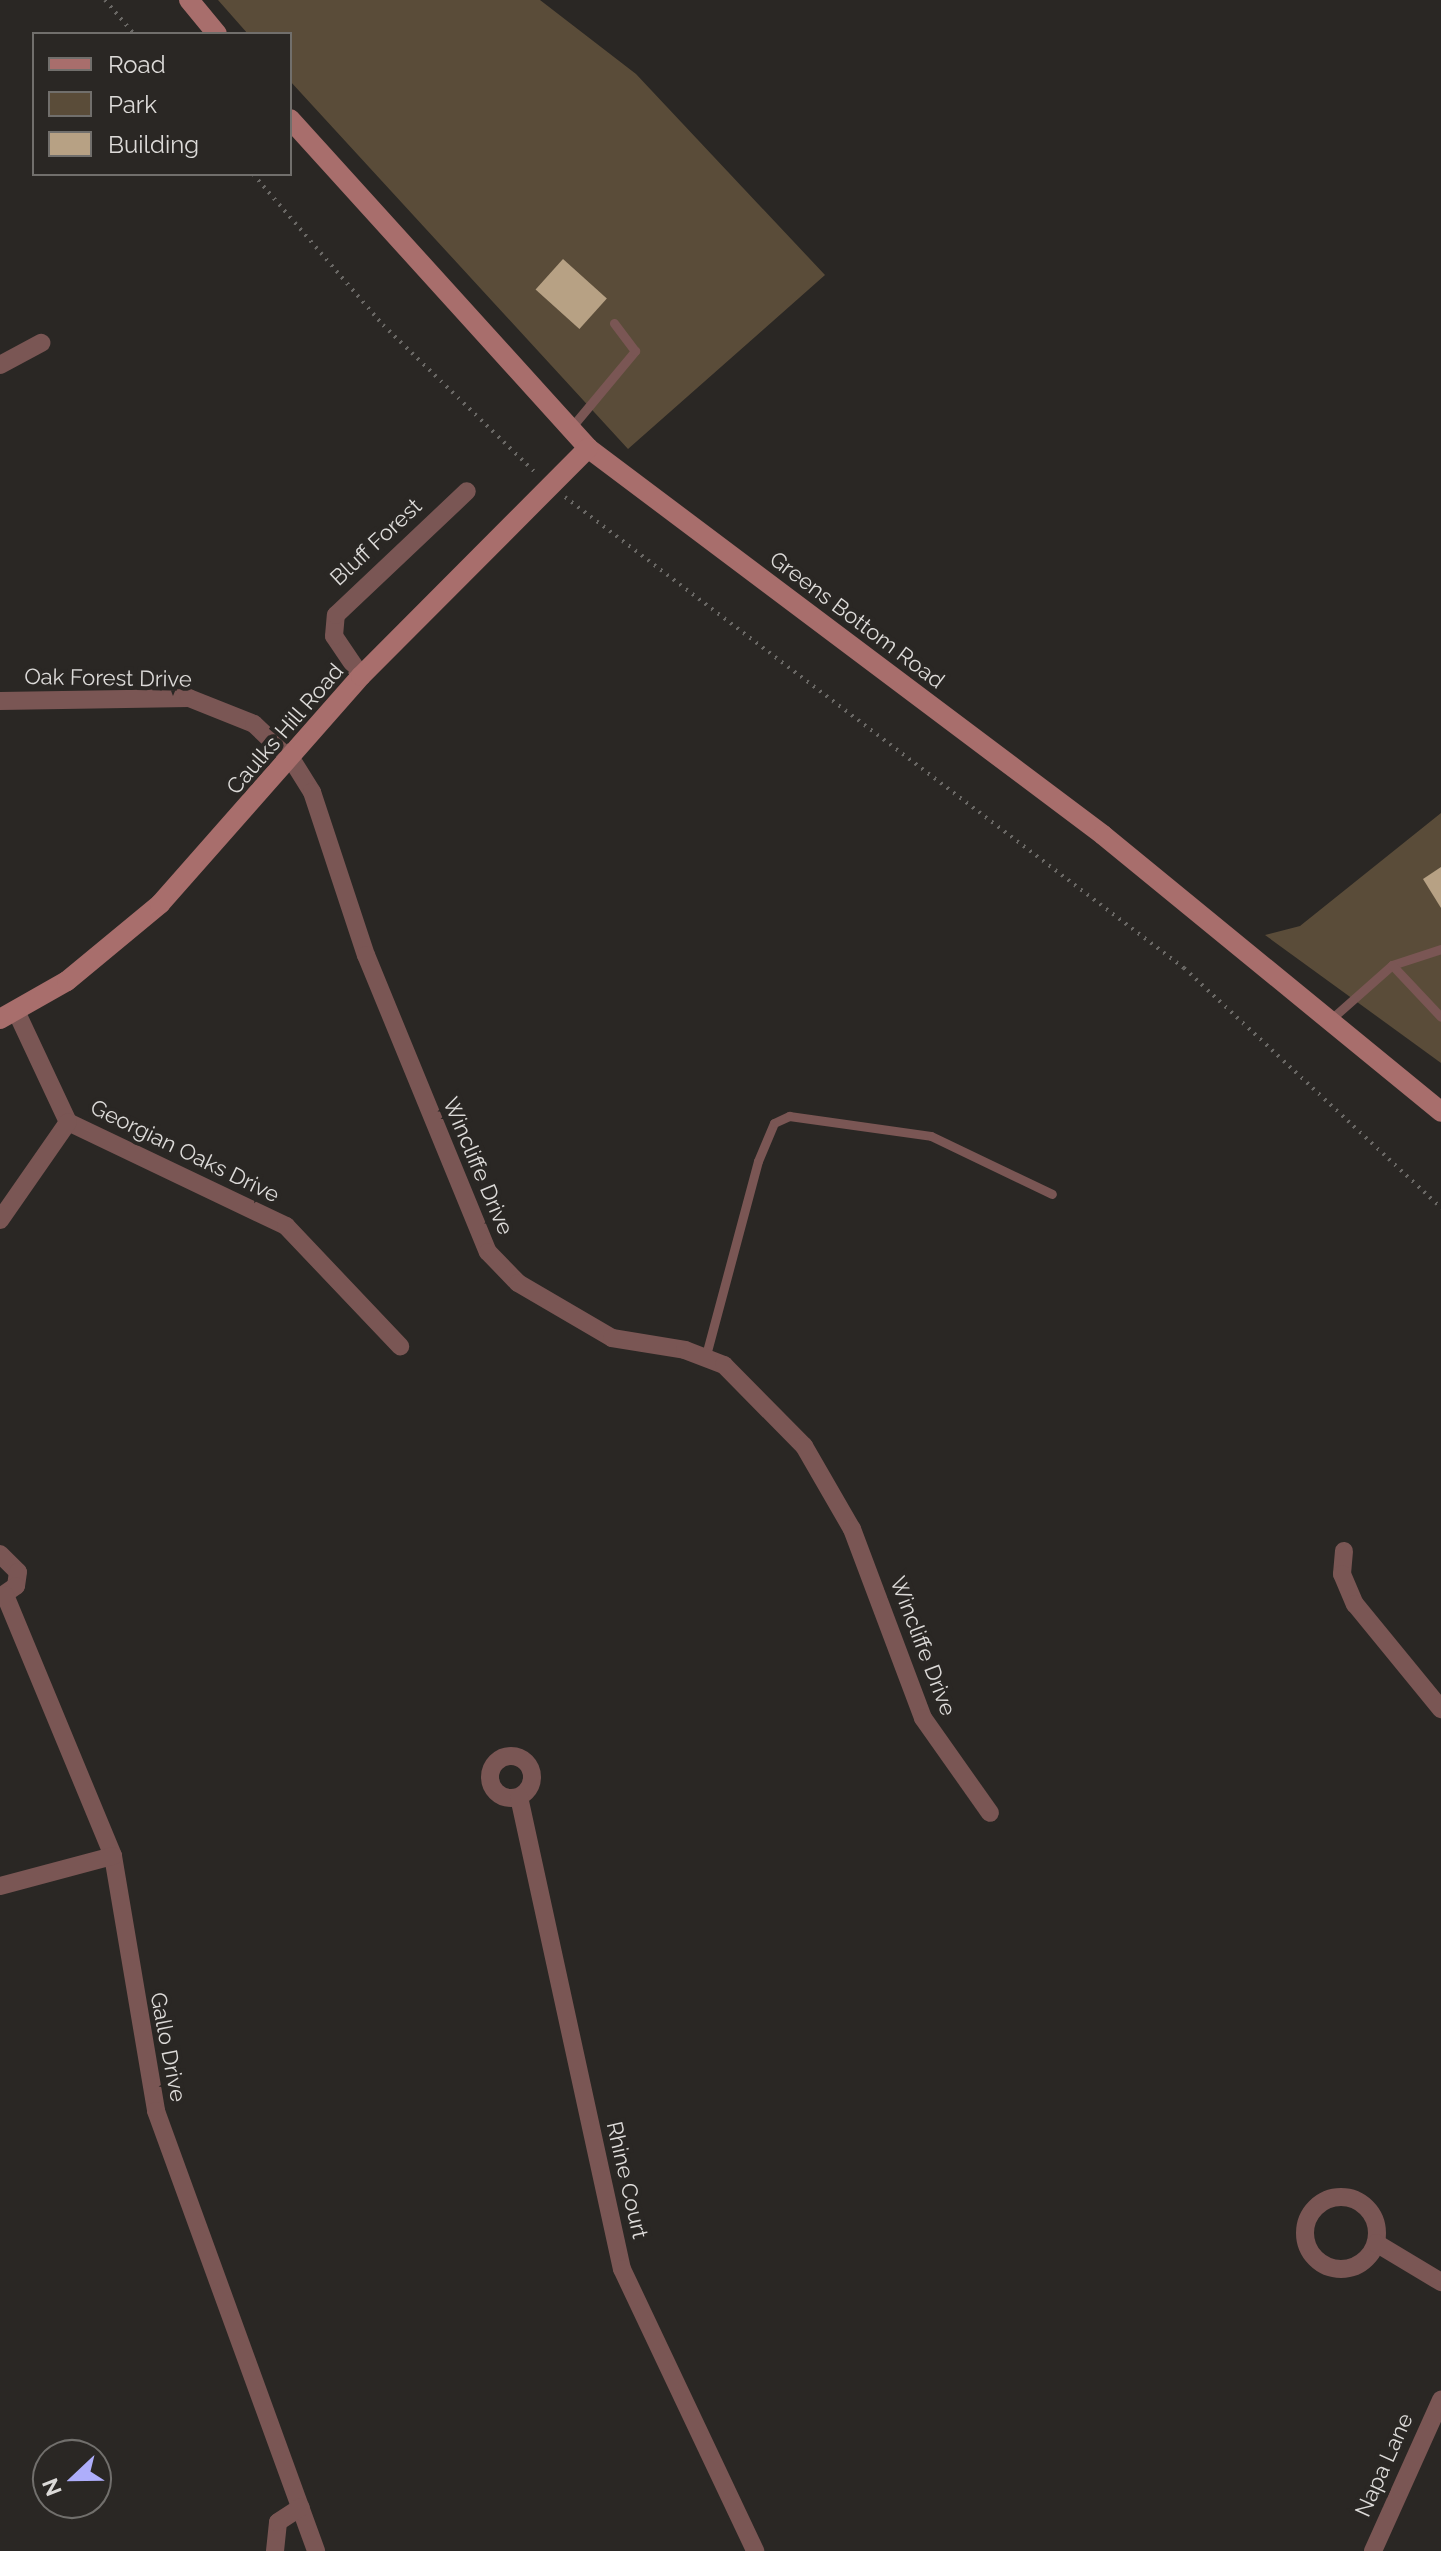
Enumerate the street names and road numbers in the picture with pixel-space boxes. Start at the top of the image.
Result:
street label: Bluff Forest [325,493,427,591]
street label: Greens Bottom Road [764,546,950,694]
street label: Caulks Hill Road [221,658,349,800]
street label: Oak Forest Drive [24,663,192,693]
street label: Wincliffe Drive [437,1093,519,1239]
street label: Georgian Oaks Drive [86,1094,284,1208]
street label: Wincliffe Drive [884,1573,962,1719]
street label: Gallo Drive [144,1990,192,2104]
street label: Rhine Court [601,2119,653,2241]
street label: Napa Lane [1349,2409,1419,2521]

